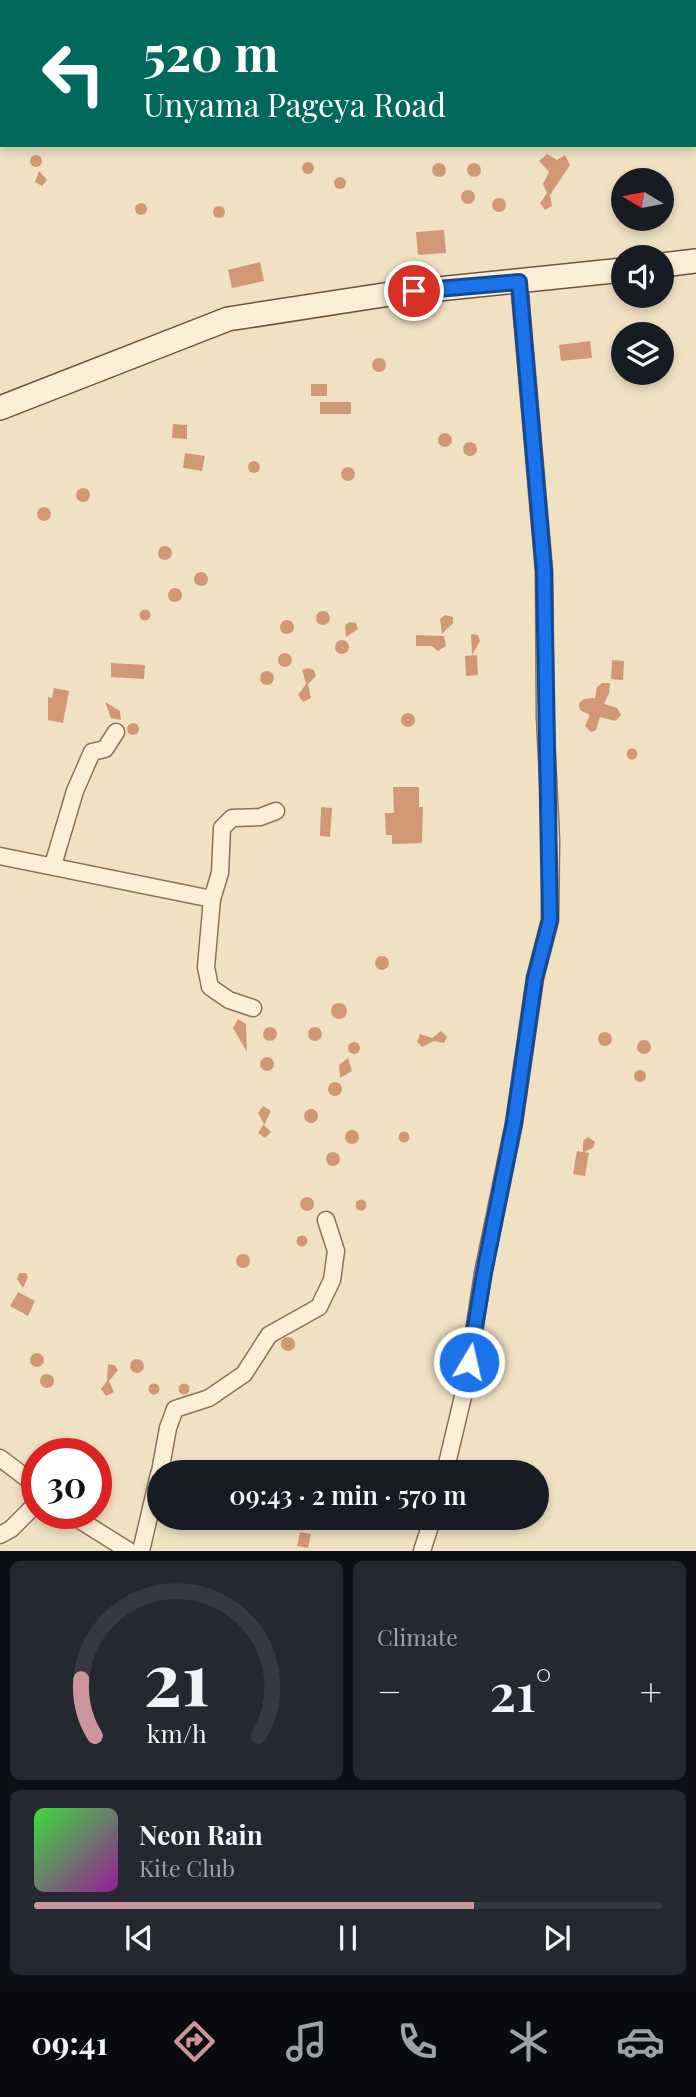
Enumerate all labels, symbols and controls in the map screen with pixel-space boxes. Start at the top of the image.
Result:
text: 520 m [143,19,279,84]
icon: left [28,28,119,119]
text: Unyama Pageya Road [143,82,446,125]
north arrow [611,168,674,231]
map controls [611,168,674,385]
button: sound [611,245,674,308]
pin [384,261,444,321]
icon: arrive [395,272,433,310]
button: layers [611,322,674,385]
position arrow [432,1325,506,1399]
speed limit sign: 30 [21,1438,112,1529]
text: 09:43 · 2 min · 570 m [229,1477,467,1512]
text: Climate [377,1621,458,1652]
text: 21 [144,1628,209,1725]
text: 21° [489,1656,552,1725]
text: − [377,1665,402,1716]
text: + [640,1665,662,1716]
text: km/h [147,1716,207,1749]
text: Neon Rain [139,1817,263,1852]
text: Kite Club [139,1852,235,1883]
icon: previous [120,1919,158,1957]
icon: pause [329,1919,367,1957]
icon: next [538,1919,576,1957]
icon: directions [170,2017,219,2066]
icon: music [282,2017,331,2066]
icon: phone [393,2017,442,2066]
icon: climate [504,2017,553,2066]
icon: car [616,2017,665,2066]
text: 09:41 [31,2020,108,2063]

